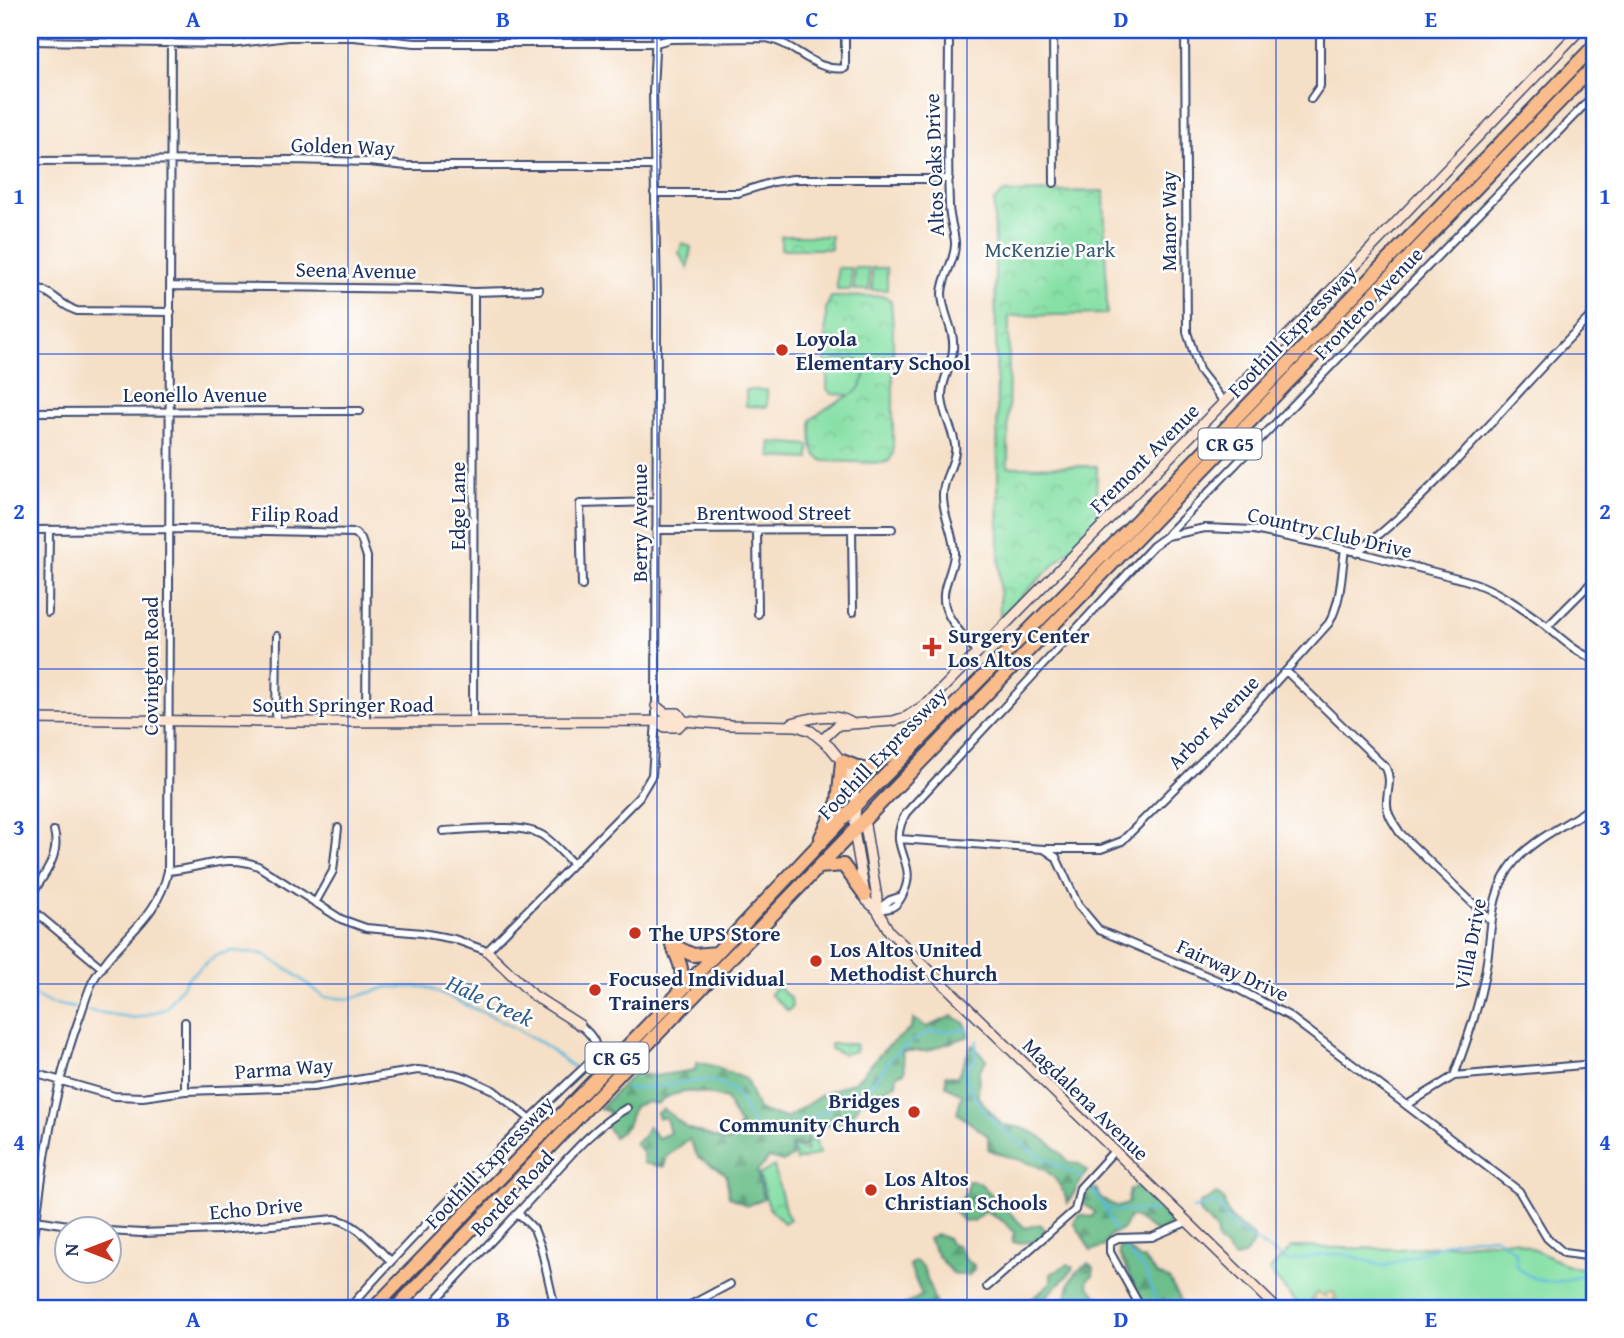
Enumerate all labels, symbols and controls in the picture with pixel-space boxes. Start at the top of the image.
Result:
text: A [186,2,201,35]
text: B [496,2,510,35]
text: C [805,2,819,35]
text: D [1114,2,1129,35]
text: E [1425,2,1437,35]
street label: Altos Oaks Drive [916,93,952,237]
street label: Golden Way [291,129,396,163]
street label: Manor Way [1153,170,1184,271]
text: 1 [13,179,25,212]
text: 1 [1599,179,1611,212]
park label: McKenzie Park [985,234,1116,265]
street label: Frontero Avenue [1306,239,1430,366]
street label: Seena Avenue [295,253,417,287]
street label: Foothill Expressway [1220,257,1364,405]
place label: Loyola Elementary School [796,323,971,378]
marker: Loyola Elementary School [774,342,790,358]
street label: Leonello Avenue [123,379,267,410]
street label: Fremont Avenue [1082,396,1206,520]
road number: CR G5 [1198,428,1262,460]
street label: Edge Lane [442,462,473,550]
street label: Berry Avenue [624,464,655,582]
text: 2 [13,494,25,527]
text: 2 [1599,494,1611,527]
street label: Brentwood Street [697,497,852,528]
street label: Filip Road [251,498,340,530]
street label: Country Club Drive [1245,498,1415,566]
street label: Covington Road [135,596,166,735]
place label: Surgery Center Los Altos [948,620,1090,675]
marker: Surgery Center Los Altos [922,637,942,657]
street label: Arbor Avenue [1160,668,1266,776]
street label: Foothill Expressway [810,679,954,827]
street label: South Springer Road [252,689,435,720]
text: 3 [13,810,25,843]
text: 3 [1599,810,1611,843]
street label: Villa Drive [1446,895,1494,993]
place label: The UPS Store [649,918,781,949]
marker: The UPS Store [627,925,643,941]
street label: Fairway Drive [1172,930,1294,1010]
place label: Los Altos United Methodist Church [830,934,998,989]
marker: Los Altos United Methodist Church [808,953,824,969]
place label: Focused Individual Trainers [609,963,785,1018]
water label: Hale Creek [440,965,539,1035]
marker: Focused Individual Trainers [587,982,603,998]
street label: Magdalena Avenue [1016,1030,1156,1168]
road number: CR G5 [586,1042,648,1074]
street label: Parma Way [234,1049,335,1087]
place label: Bridges Community Church [719,1085,901,1140]
street label: Foothill Expressway [417,1088,561,1236]
marker: Bridges Community Church [906,1104,922,1120]
text: 4 [13,1125,25,1158]
text: 4 [1599,1125,1611,1158]
street label: Border Road [463,1142,562,1243]
place label: Los Altos Christian Schools [885,1163,1047,1218]
marker: Los Altos Christian Schools [863,1182,879,1198]
street label: Echo Drive [208,1188,304,1228]
north arrow [52,1216,122,1286]
text: N [57,1243,85,1256]
text: A [186,1302,201,1335]
text: B [496,1302,510,1335]
text: C [805,1302,819,1335]
text: D [1114,1302,1129,1335]
text: E [1425,1302,1437,1335]

